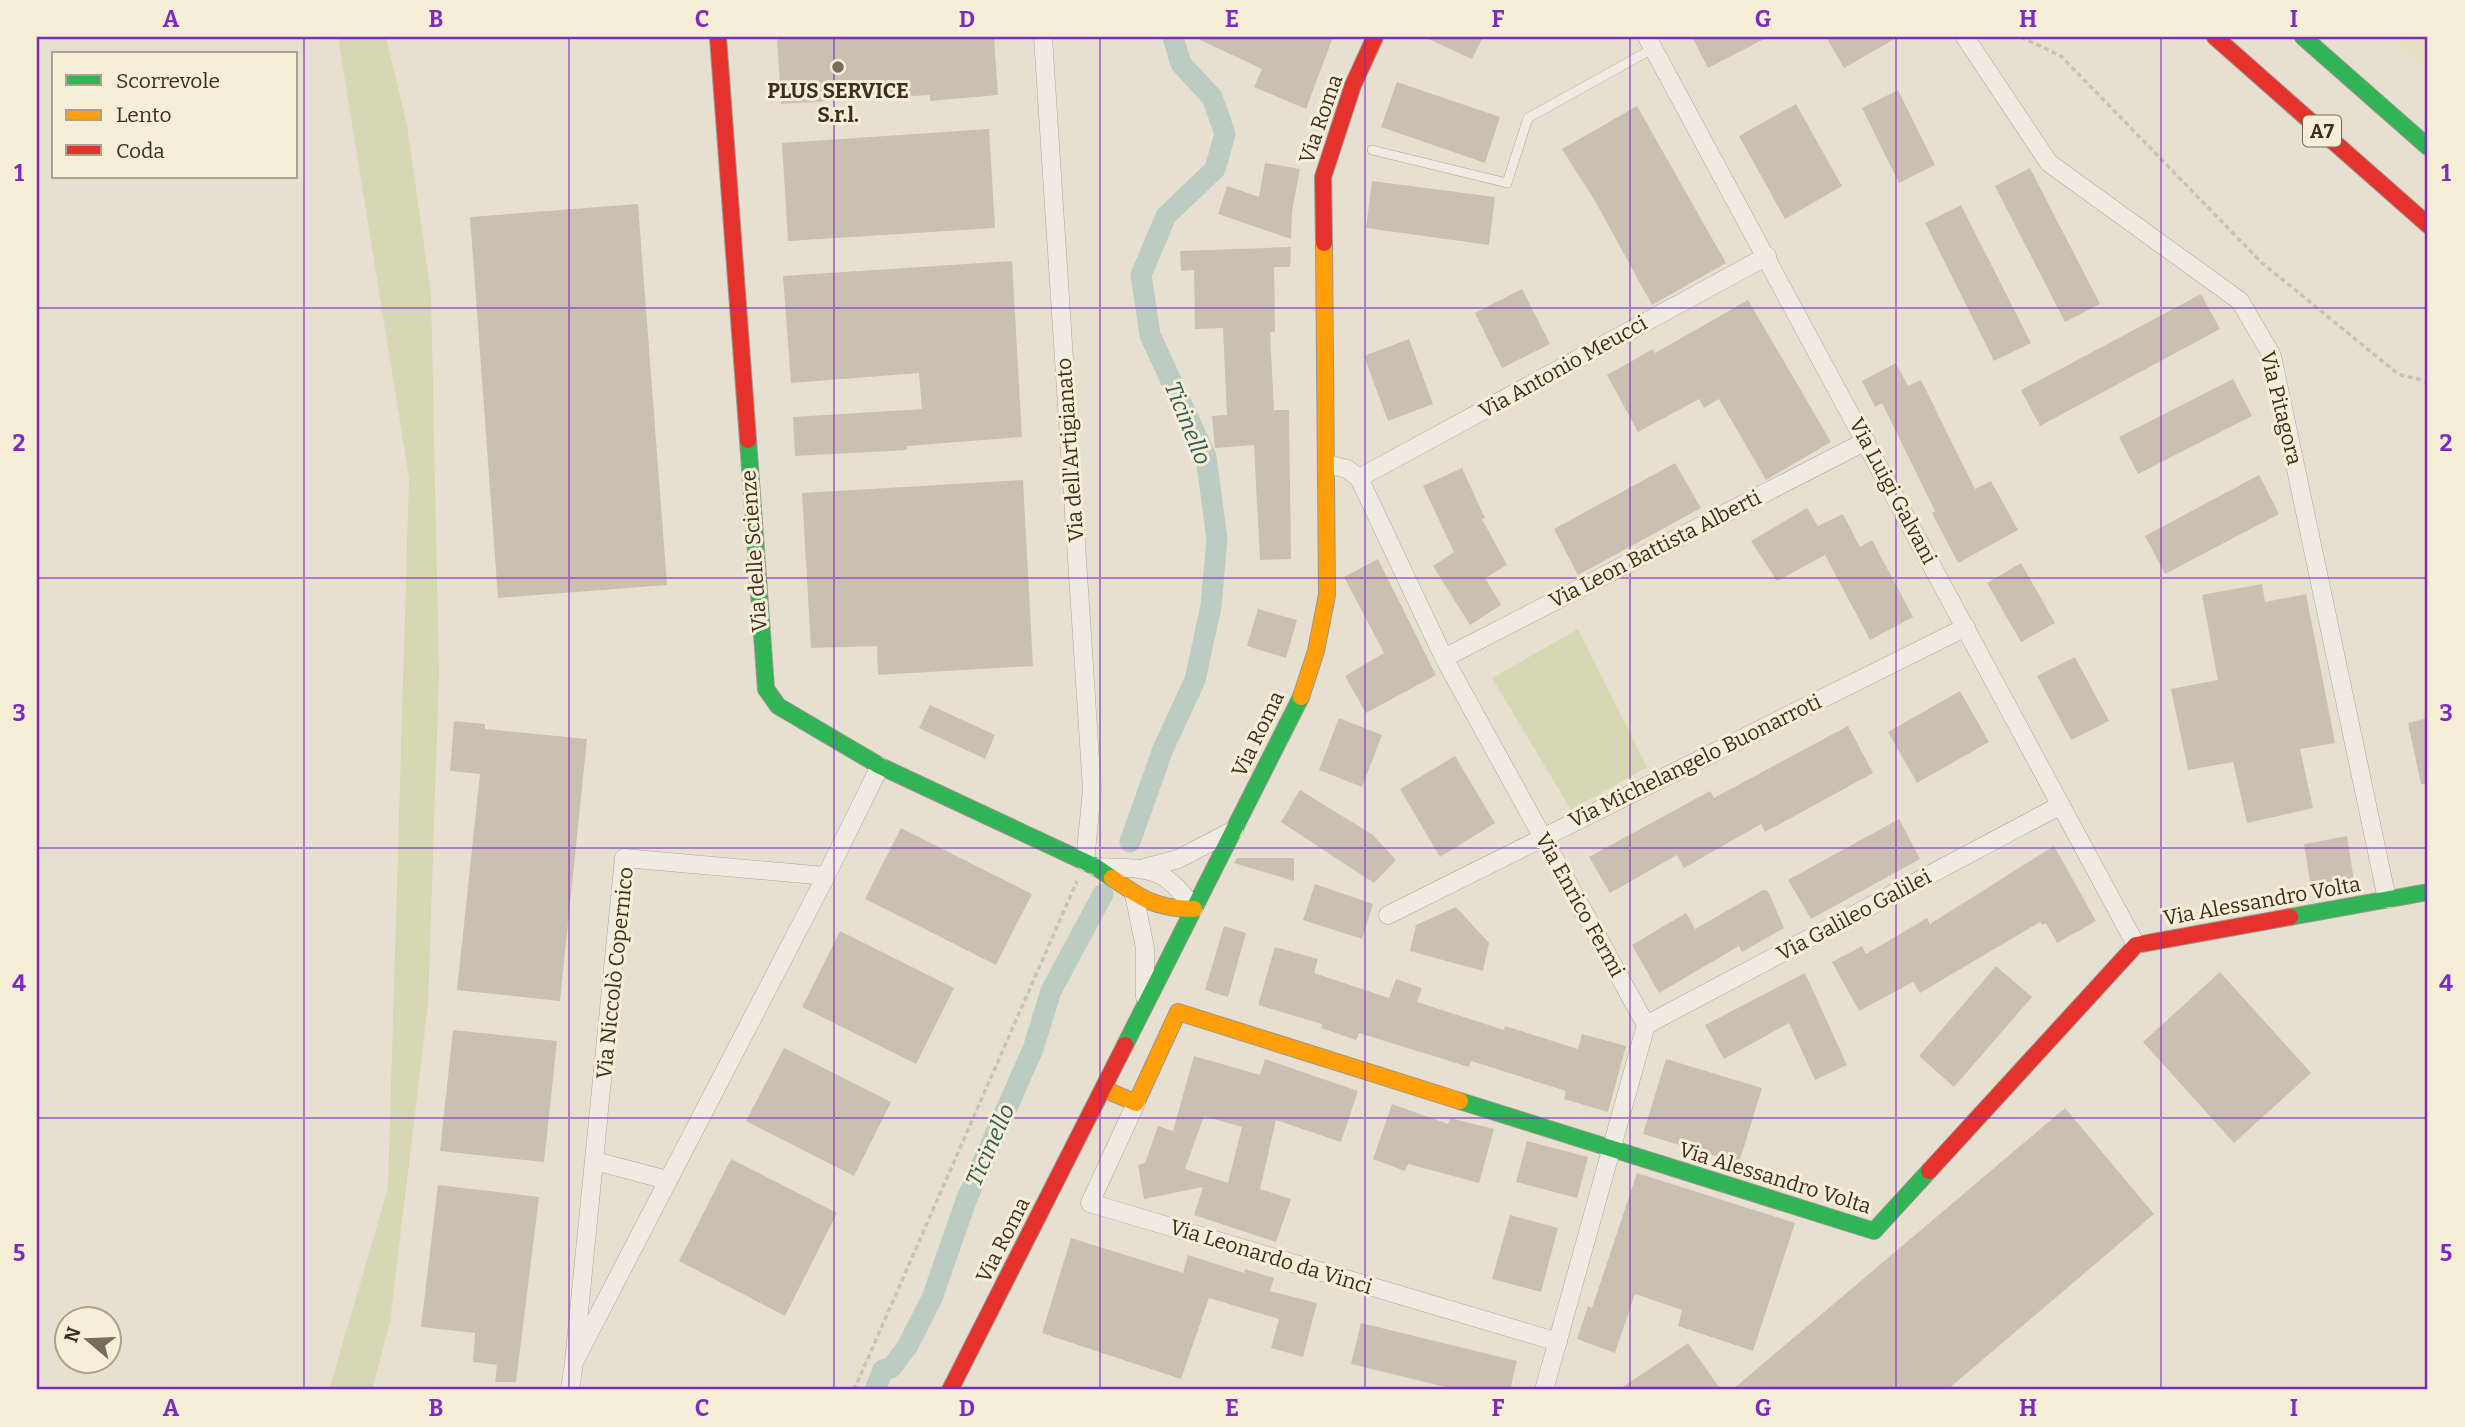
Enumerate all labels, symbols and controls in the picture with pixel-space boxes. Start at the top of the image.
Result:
text: A [163,5,180,33]
text: B [429,5,443,33]
text: C [695,5,709,33]
text: D [959,5,975,33]
text: E [1225,5,1239,33]
text: F [1492,5,1505,33]
text: G [1755,5,1772,33]
text: H [2019,5,2037,33]
text: I [2290,5,2298,33]
legend [52,52,298,178]
marker: PLUS SERVICE S.r.l. [830,59,846,75]
text: Scorrevole [116,68,220,94]
street label: Via Roma [1294,71,1348,167]
place label: PLUS SERVICE S.r.l. [767,78,909,128]
text: Lento [116,102,172,128]
road number: A7 [2303,116,2341,146]
text: Coda [116,138,165,164]
text: 1 [14,159,24,187]
text: 1 [2441,159,2451,187]
street label: Via Antonio Meucci [1474,310,1652,424]
street label: Via Pitagora [2254,348,2308,468]
street label: Via dell'Artigianato [1051,357,1089,543]
water label: Ticinello [1159,377,1217,469]
street label: Via Luigi Galvani [1844,413,1942,569]
text: 2 [13,429,26,457]
text: 2 [2440,429,2453,457]
street label: Via delle Scienze [735,469,773,633]
street label: Via Leon Battista Alberti [1545,484,1765,614]
street label: Via Roma [1226,686,1290,781]
street label: Via Michelangelo Buonarroti [1564,688,1826,834]
text: 3 [12,699,26,727]
text: 3 [2439,699,2453,727]
street label: Via Enrico Fermi [1530,828,1630,982]
street label: Via Galileo Galilei [1772,863,1936,967]
street label: Via Niccolò Copernico [591,866,639,1080]
street label: Via Alessandro Volta [2161,871,2363,931]
text: 4 [12,969,26,997]
text: 4 [2439,969,2453,997]
water label: Ticinello [959,1099,1021,1191]
street label: Via Alessandro Volta [1676,1136,1875,1220]
street label: Via Roma [970,1193,1036,1287]
street label: Via Leonardo da Vinci [1167,1214,1375,1300]
text: 5 [13,1239,25,1267]
text: 5 [2440,1239,2452,1267]
north arrow [52,1304,122,1374]
text: N [59,1324,86,1345]
text: A [163,1394,180,1422]
text: B [429,1394,443,1422]
text: C [695,1394,709,1422]
text: D [959,1394,975,1422]
text: E [1225,1394,1239,1422]
text: F [1492,1394,1505,1422]
text: G [1755,1394,1772,1422]
text: H [2019,1394,2037,1422]
text: I [2290,1394,2298,1422]

